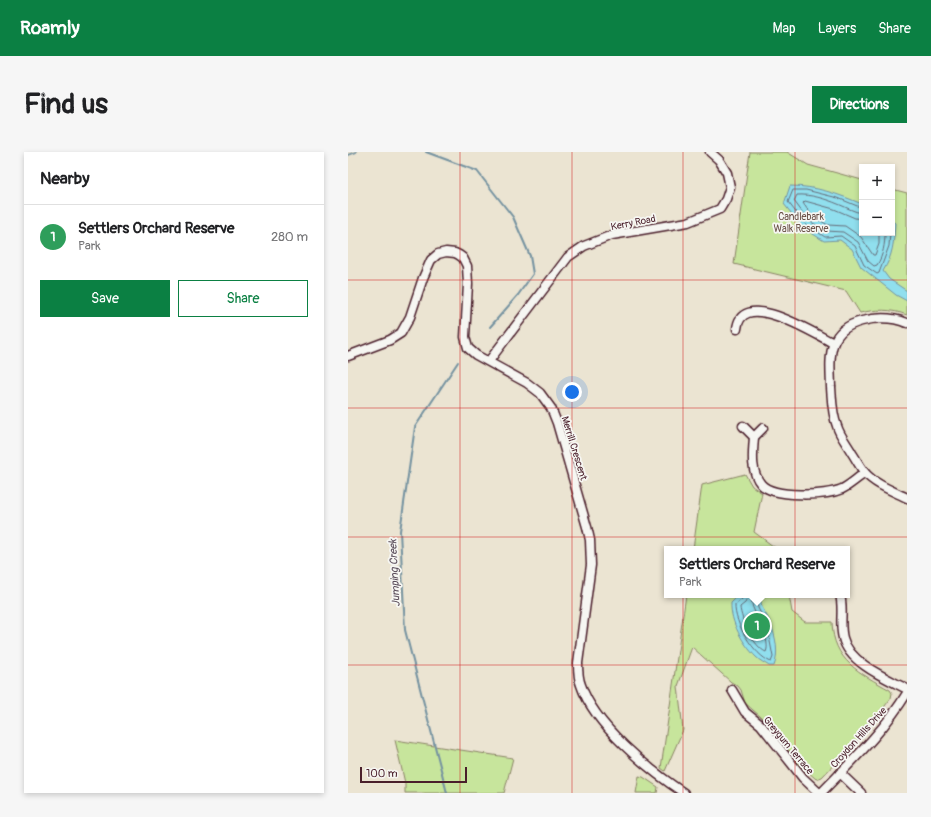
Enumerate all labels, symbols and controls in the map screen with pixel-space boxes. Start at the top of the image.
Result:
text: Roamly [20,16,80,40]
text: Map [773,20,796,37]
text: Layers [818,20,856,37]
text: Share [878,20,911,37]
button: Directions [812,86,907,123]
text: Find us [24,87,108,122]
map controls [859,164,895,236]
button: + [859,164,895,200]
text: Nearby [40,168,89,189]
button: − [859,200,895,236]
park label: Candlebark Walk Reserve [773,211,829,235]
street label: Kerry Road [610,213,657,233]
text: Settlers Orchard Reserve [78,219,234,238]
text: 1 [50,229,56,245]
text: 280 m [271,229,308,245]
text: Park [78,238,101,254]
button: Save [40,280,170,317]
button: Share [178,280,308,317]
your location [562,382,582,402]
street label: Merrill Crescent [559,415,590,483]
water label: Jumping Creek [386,538,403,607]
popup [664,546,850,598]
text: Settlers Orchard Reserve [679,555,835,574]
text: Park [679,574,702,590]
pin: 1 [744,611,770,641]
street label: Croydon Hills Drive [828,705,889,771]
street label: Greygum Terrace [761,714,816,777]
scale bar [360,765,467,784]
text: 100 m [366,767,397,780]

